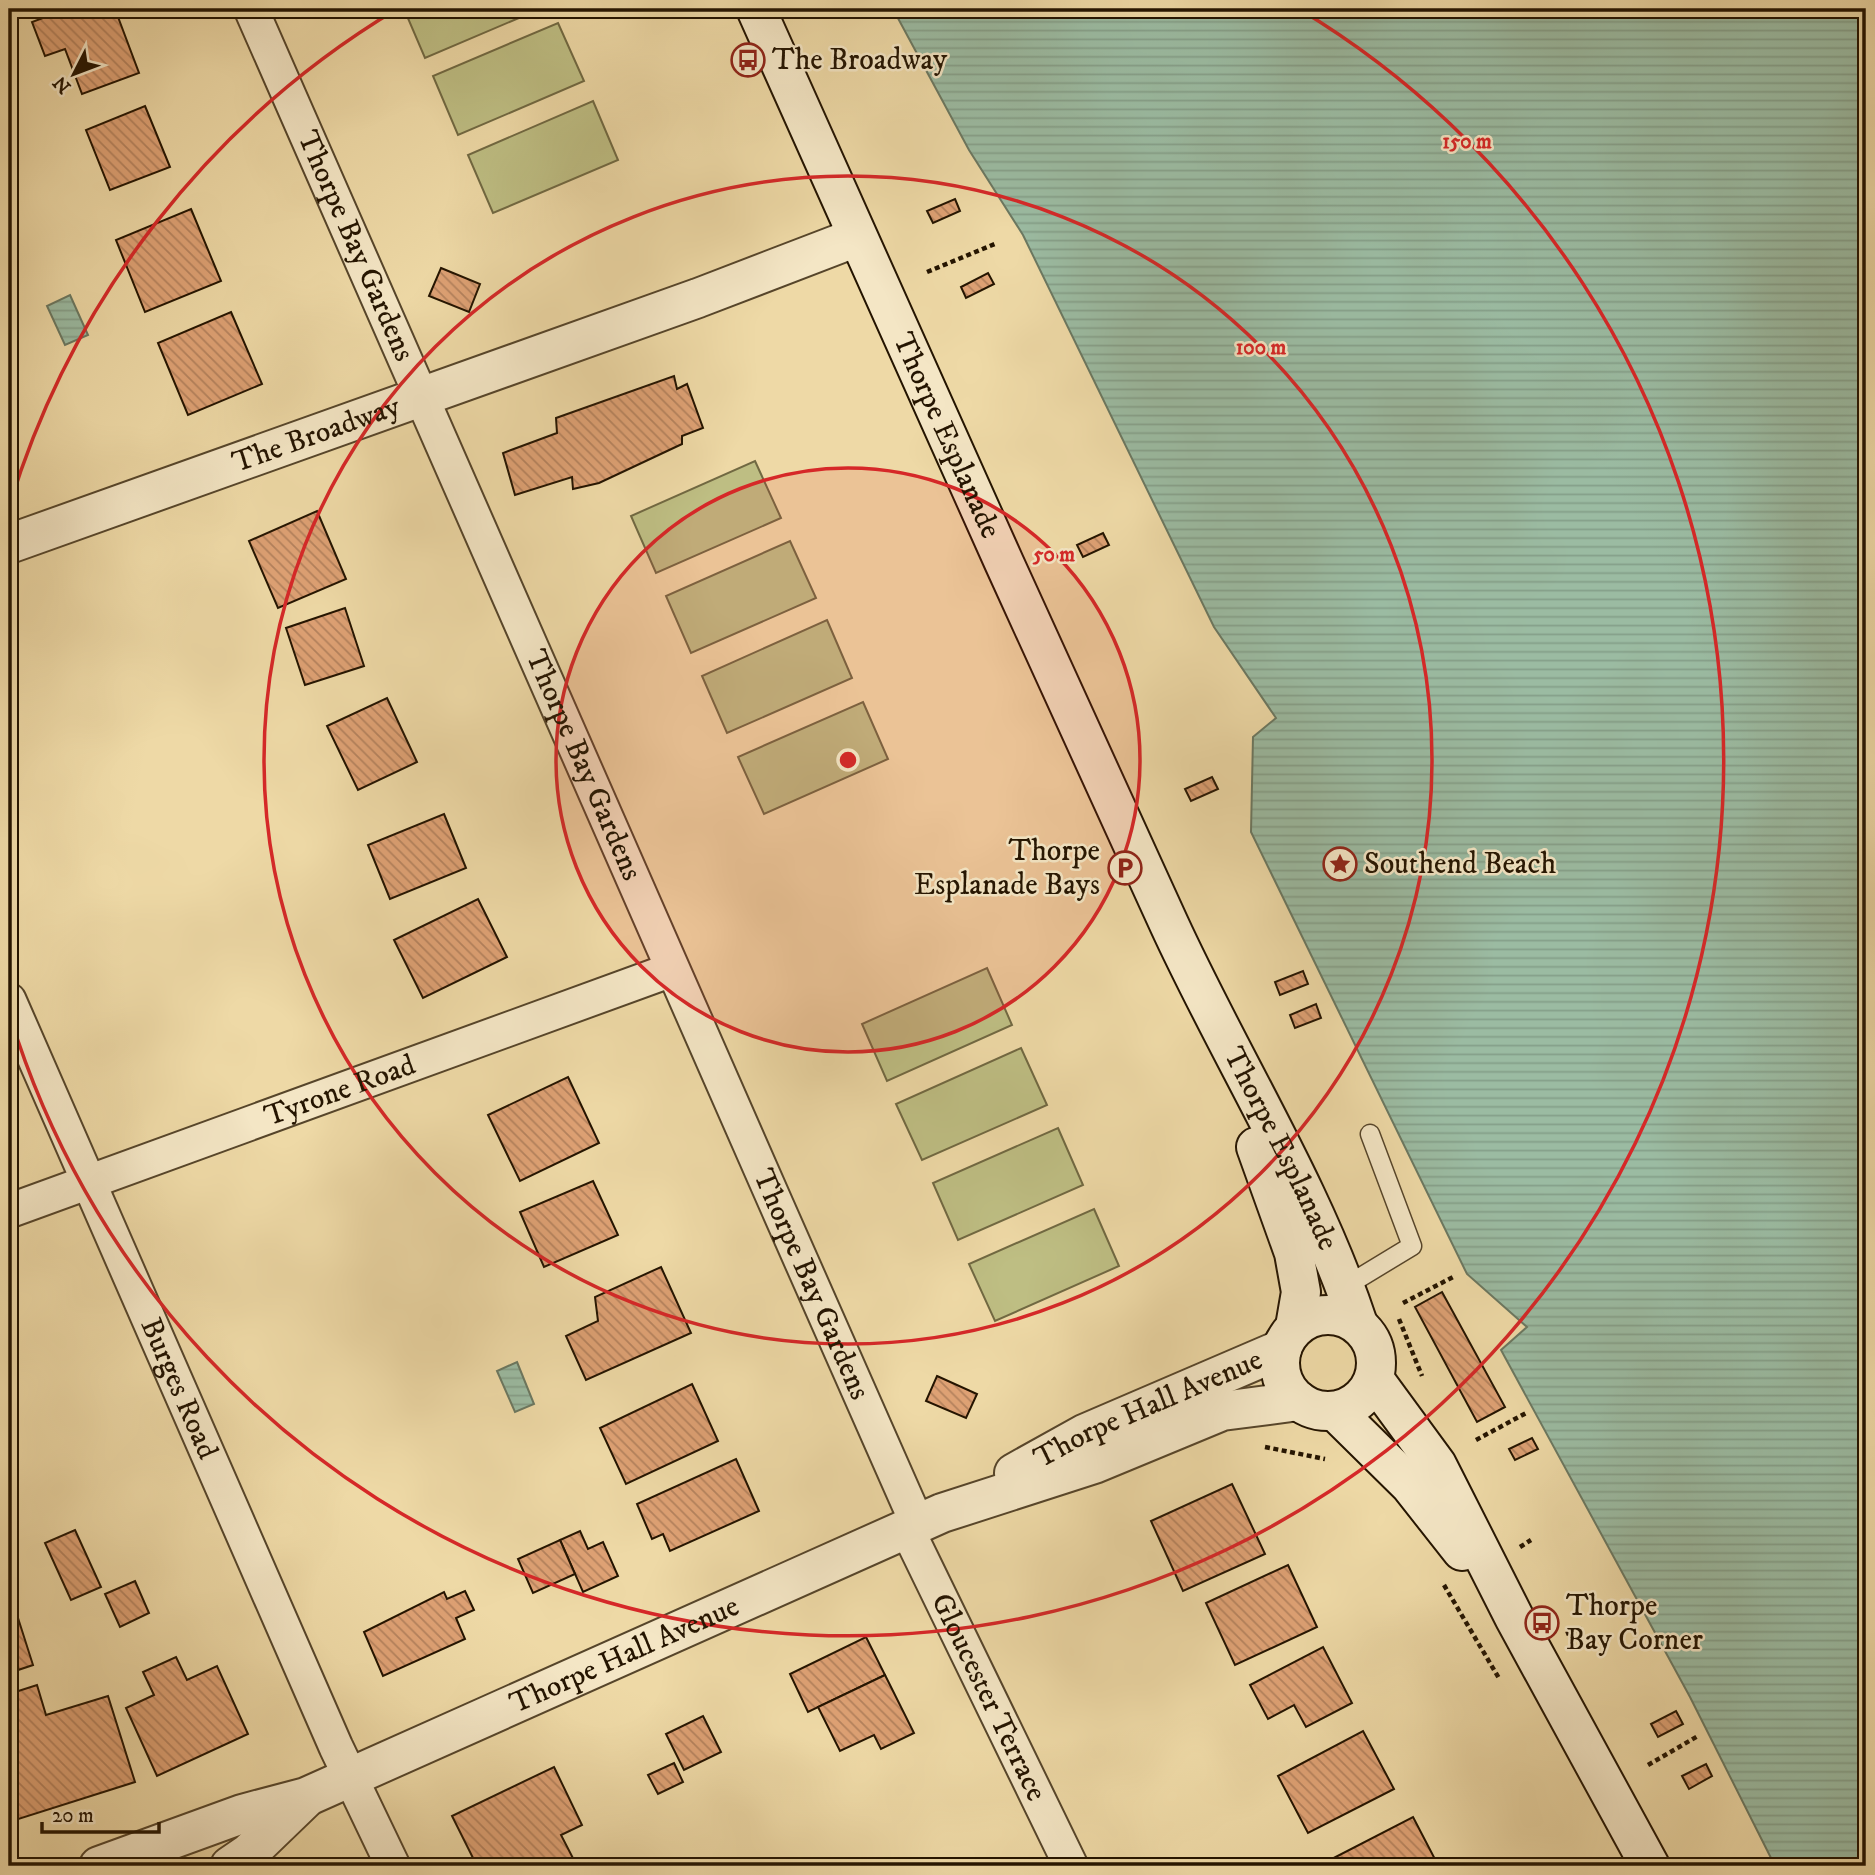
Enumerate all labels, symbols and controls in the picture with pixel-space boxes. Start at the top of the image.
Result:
north arrow [38,38,108,108]
bus stop icon: The Broadway [729,41,767,79]
place label: The Broadway [772,42,948,79]
text: N [48,71,76,98]
street label: Thorpe Bay Gardens [289,125,423,367]
text: 150 m [1442,129,1492,155]
street label: Thorpe Esplanade [884,327,1009,544]
text: 100 m [1236,335,1286,361]
street label: The Broadway [227,387,406,481]
text: 50 m [1032,542,1075,568]
street label: Thorpe Bay Gardens [517,644,650,886]
centre of rings [836,748,860,772]
place label: Thorpe Esplanade Bays [914,833,1100,904]
place icon: Southend Beach [1321,845,1359,883]
place label: Southend Beach [1364,846,1557,883]
parking icon: Thorpe Esplanade Bays [1106,849,1144,887]
street label: Thorpe Esplanade [1215,1041,1346,1256]
street label: Tyrone Road [259,1046,420,1135]
street label: Thorpe Bay Gardens [744,1163,878,1405]
street label: Burges Road [132,1312,226,1465]
street label: Thorpe Hall Avenue [1027,1341,1268,1477]
street label: Gloucester Terrace [923,1587,1055,1807]
street label: Thorpe Hall Avenue [504,1588,745,1722]
place label: Thorpe Bay Corner [1566,1588,1703,1659]
bus stop icon: Thorpe Bay Corner [1523,1604,1561,1642]
scale bar [42,1791,159,1835]
text: 20 m [52,1803,94,1829]

